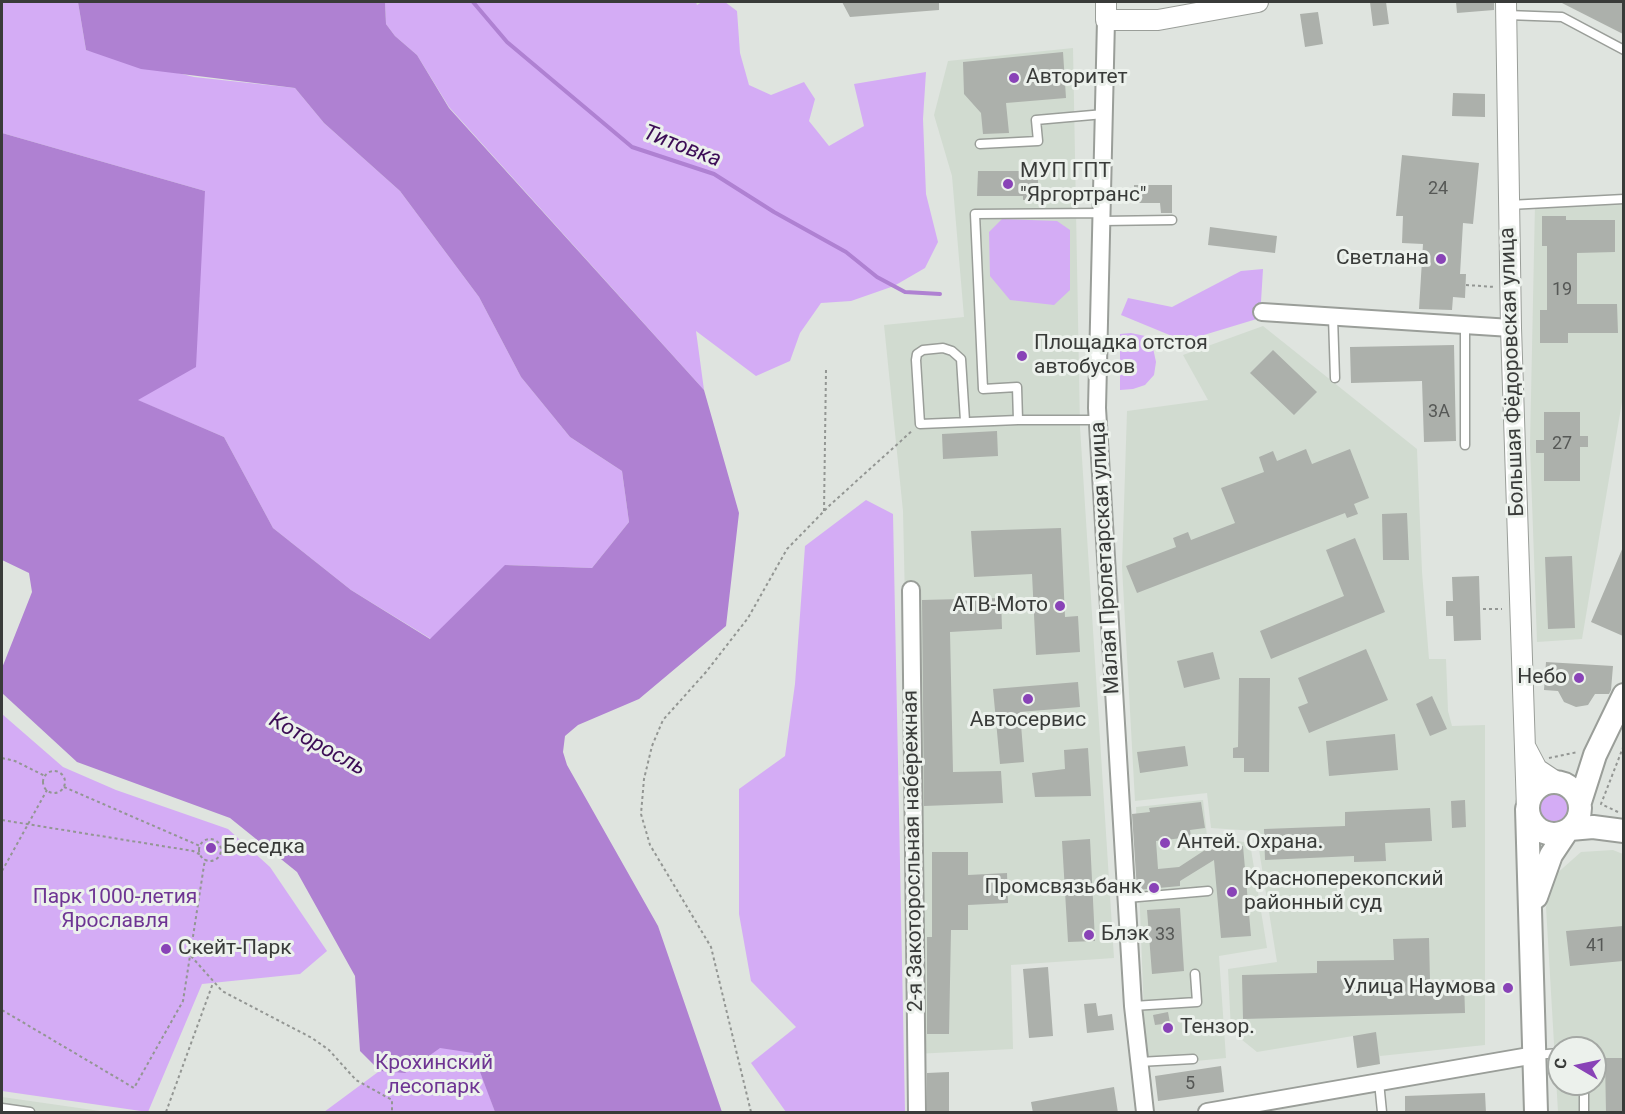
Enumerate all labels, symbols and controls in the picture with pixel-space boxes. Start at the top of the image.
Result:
place label: Авторитет [1026,65,1128,91]
marker: Авторитет [1007,71,1021,85]
water label: Титовка [639,120,725,174]
place label: МУП ГПТ "Яргортранс" [1020,159,1146,209]
marker: МУП ГПТ "Яргортранс" [1001,177,1015,191]
house number: 24 [1428,178,1448,200]
street label: Большая Фёдоровская улица [1495,227,1531,517]
place label: Светлана [1336,246,1429,272]
marker: Светлана [1434,252,1448,266]
house number: 19 [1552,279,1572,301]
place label: Площадка отстоя автобусов [1034,331,1208,381]
marker: Площадка отстоя автобусов [1015,349,1029,363]
house number: 3А [1428,401,1450,423]
street label: Малая Пролетарская улица [1086,421,1126,695]
house number: 27 [1552,433,1572,455]
place label: АТВ-Мото [952,593,1048,619]
marker: АТВ-Мото [1053,599,1067,613]
place label: Небо [1517,665,1567,691]
marker: Небо [1572,671,1586,685]
street label: 2-я Закоторосльная набережная [899,690,929,1012]
marker: Автосервис [1021,692,1035,706]
water label: Которосль [264,708,370,782]
place label: Автосервис [970,708,1086,734]
place label: Антей. Охрана. [1177,830,1323,856]
place label: Беседка [223,835,305,861]
marker: Антей. Охрана. [1158,836,1172,850]
marker: Беседка [204,841,218,855]
place label: Красноперекопский районный суд [1244,867,1444,917]
place label: Промсвязьбанк [985,875,1142,901]
marker: Промсвязьбанк [1147,881,1161,895]
park label: Парк 1000-летия Ярославля [33,885,197,935]
marker: Красноперекопский районный суд [1225,885,1239,899]
place label: Блэк [1101,922,1149,948]
house number: 33 [1155,924,1175,946]
marker: Блэк [1082,928,1096,942]
house number: 41 [1586,935,1606,957]
place label: Скейт-Парк [178,936,292,962]
marker: Скейт-Парк [159,942,173,956]
place label: Улица Наумова [1343,975,1496,1001]
marker: Улица Наумова [1501,981,1515,995]
place label: Тензор. [1180,1015,1255,1041]
marker: Тензор. [1161,1021,1175,1035]
north arrow [1547,1036,1607,1096]
park label: Крохинский лесопарк [375,1051,493,1101]
text: С [1551,1057,1571,1070]
house number: 5 [1185,1073,1195,1095]

